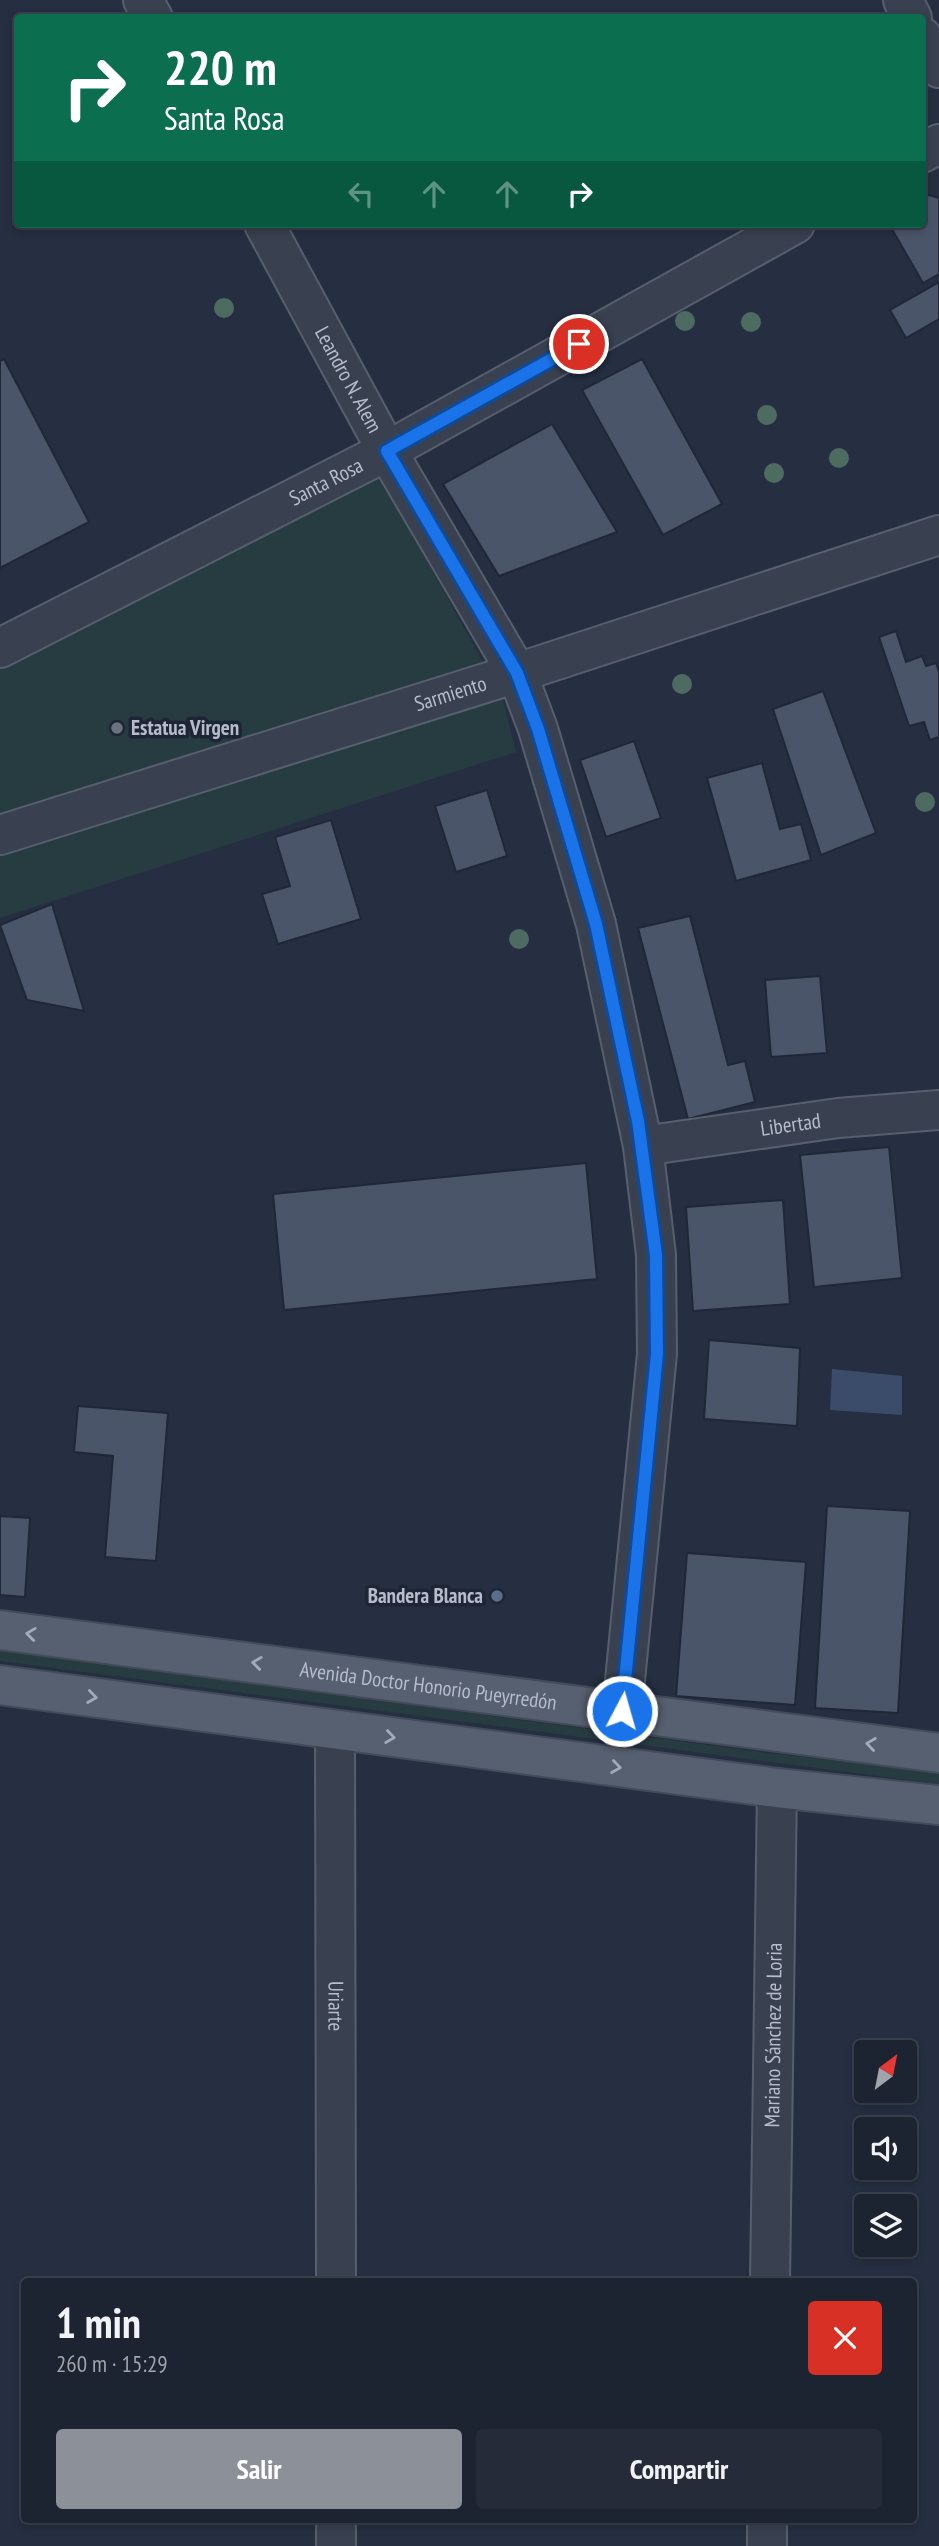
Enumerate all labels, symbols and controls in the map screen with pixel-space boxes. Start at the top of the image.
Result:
text: 220 m [164,35,277,99]
icon: right [49,42,140,133]
text: Santa Rosa [164,97,284,139]
icon: left [342,175,380,213]
icon: ahead [415,175,453,213]
icon: ahead [488,175,526,213]
icon: right [561,175,599,213]
pin [549,314,609,374]
street label: Leandro N. Alem [309,321,389,437]
icon: arrive [560,325,598,363]
street label: Santa Rosa [285,452,367,512]
street label: Sarmiento [411,669,490,717]
place label: Estatua Virgen [131,714,239,741]
marker: Estatua Virgen [109,720,125,736]
street label: Libertad [758,1107,822,1142]
place label: Bandera Blanca [368,1582,483,1609]
marker: Bandera Blanca [489,1588,505,1604]
one-way arrow [26,1627,37,1642]
street label: Avenida Doctor Honorio Pueyrredón [298,1655,558,1716]
one-way arrow [251,1656,263,1671]
position arrow [585,1674,659,1748]
one-way arrow [86,1690,98,1705]
one-way arrow [384,1729,396,1744]
one-way arrow [865,1736,877,1751]
one-way arrow [610,1759,622,1774]
street label: Mariano Sánchez de Loria [758,1943,788,2127]
street label: Uriarte [322,1981,350,2031]
north arrow [854,2040,917,2104]
map controls [854,2040,917,2257]
button: sound [854,2117,917,2180]
button: layers [854,2194,917,2257]
text: 1 min [56,2295,141,2350]
button: close [808,2301,882,2375]
text: 260 m · 15:29 [56,2349,168,2378]
button: Salir [56,2429,462,2509]
button: Compartir [476,2429,882,2509]

